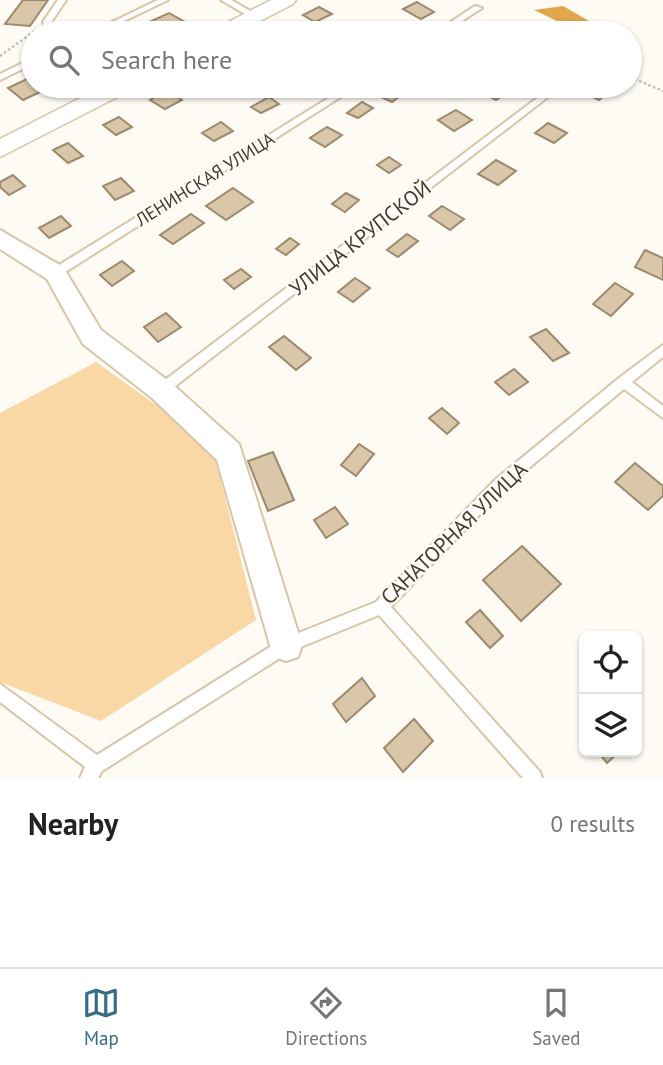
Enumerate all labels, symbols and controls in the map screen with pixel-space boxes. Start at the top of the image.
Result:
search box [21,21,642,98]
icon: search [45,41,83,79]
text: Search here [101,43,232,76]
street label: ЛЕНИНСКАЯ УЛИЦА [130,127,279,232]
street label: УЛИЦА КРУПСКОЙ [284,174,436,302]
street label: САНАТОРНАЯ УЛИЦА [375,455,534,610]
map controls [579,631,642,757]
button: locate [579,631,642,694]
button: layers [579,694,642,757]
text: Nearby [28,804,118,843]
text: 0 results [551,809,635,838]
tab: Map [82,984,120,1050]
tab: Directions [285,984,367,1050]
tab: Saved [532,984,581,1050]

